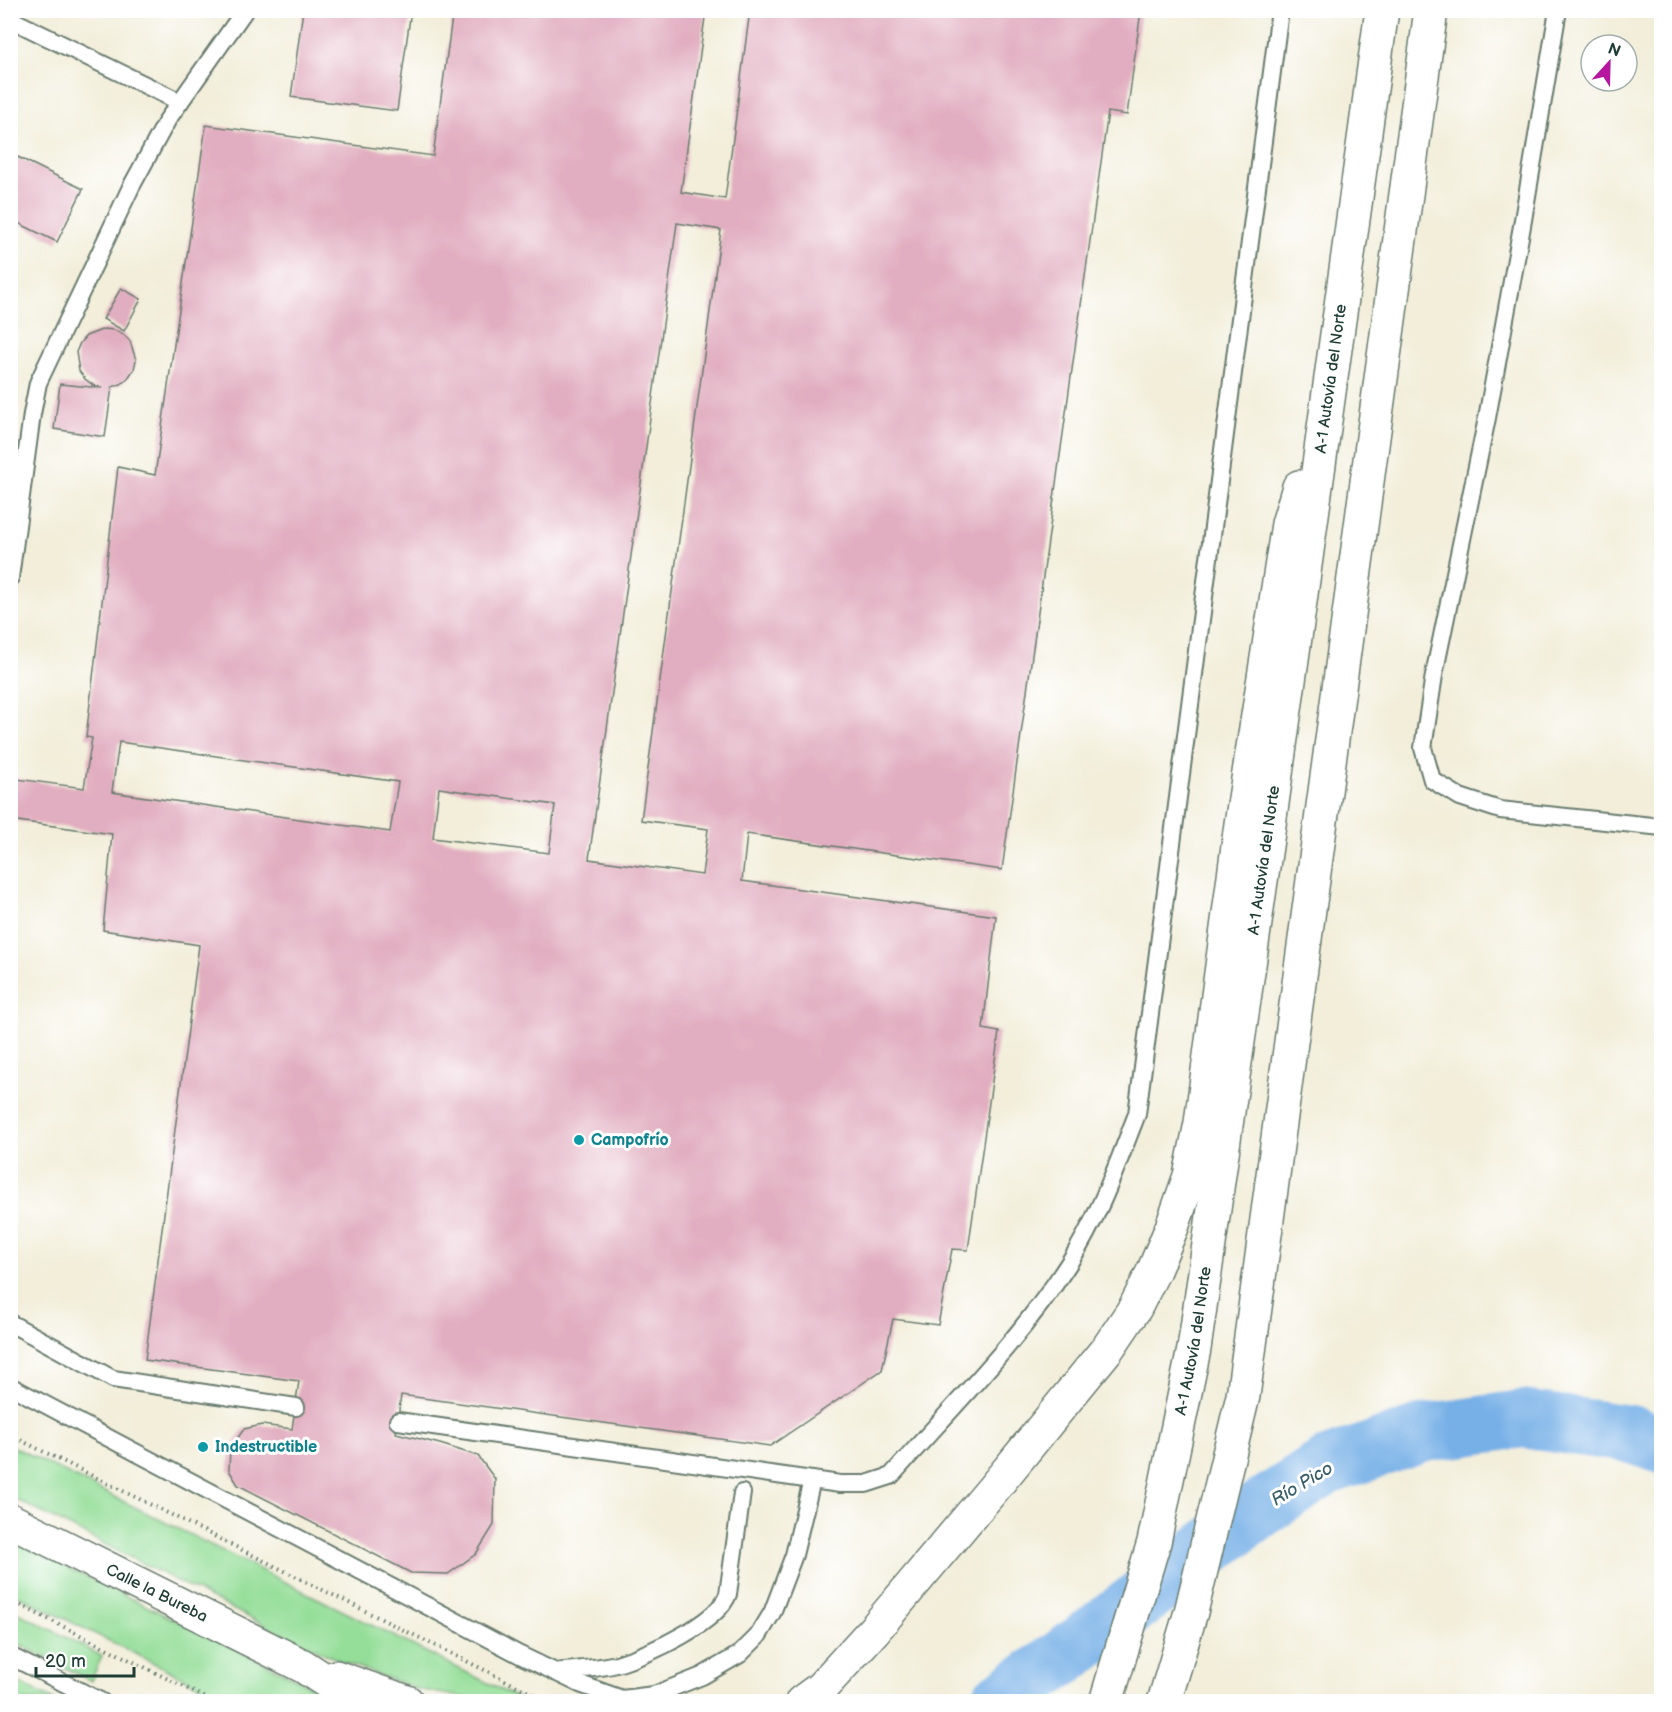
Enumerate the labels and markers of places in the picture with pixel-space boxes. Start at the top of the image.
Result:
place label: Campofrío [591,1131,669,1150]
marker: Campofrío [572,1133,586,1147]
place label: Indestructible [215,1438,317,1457]
marker: Indestructible [196,1440,210,1454]

